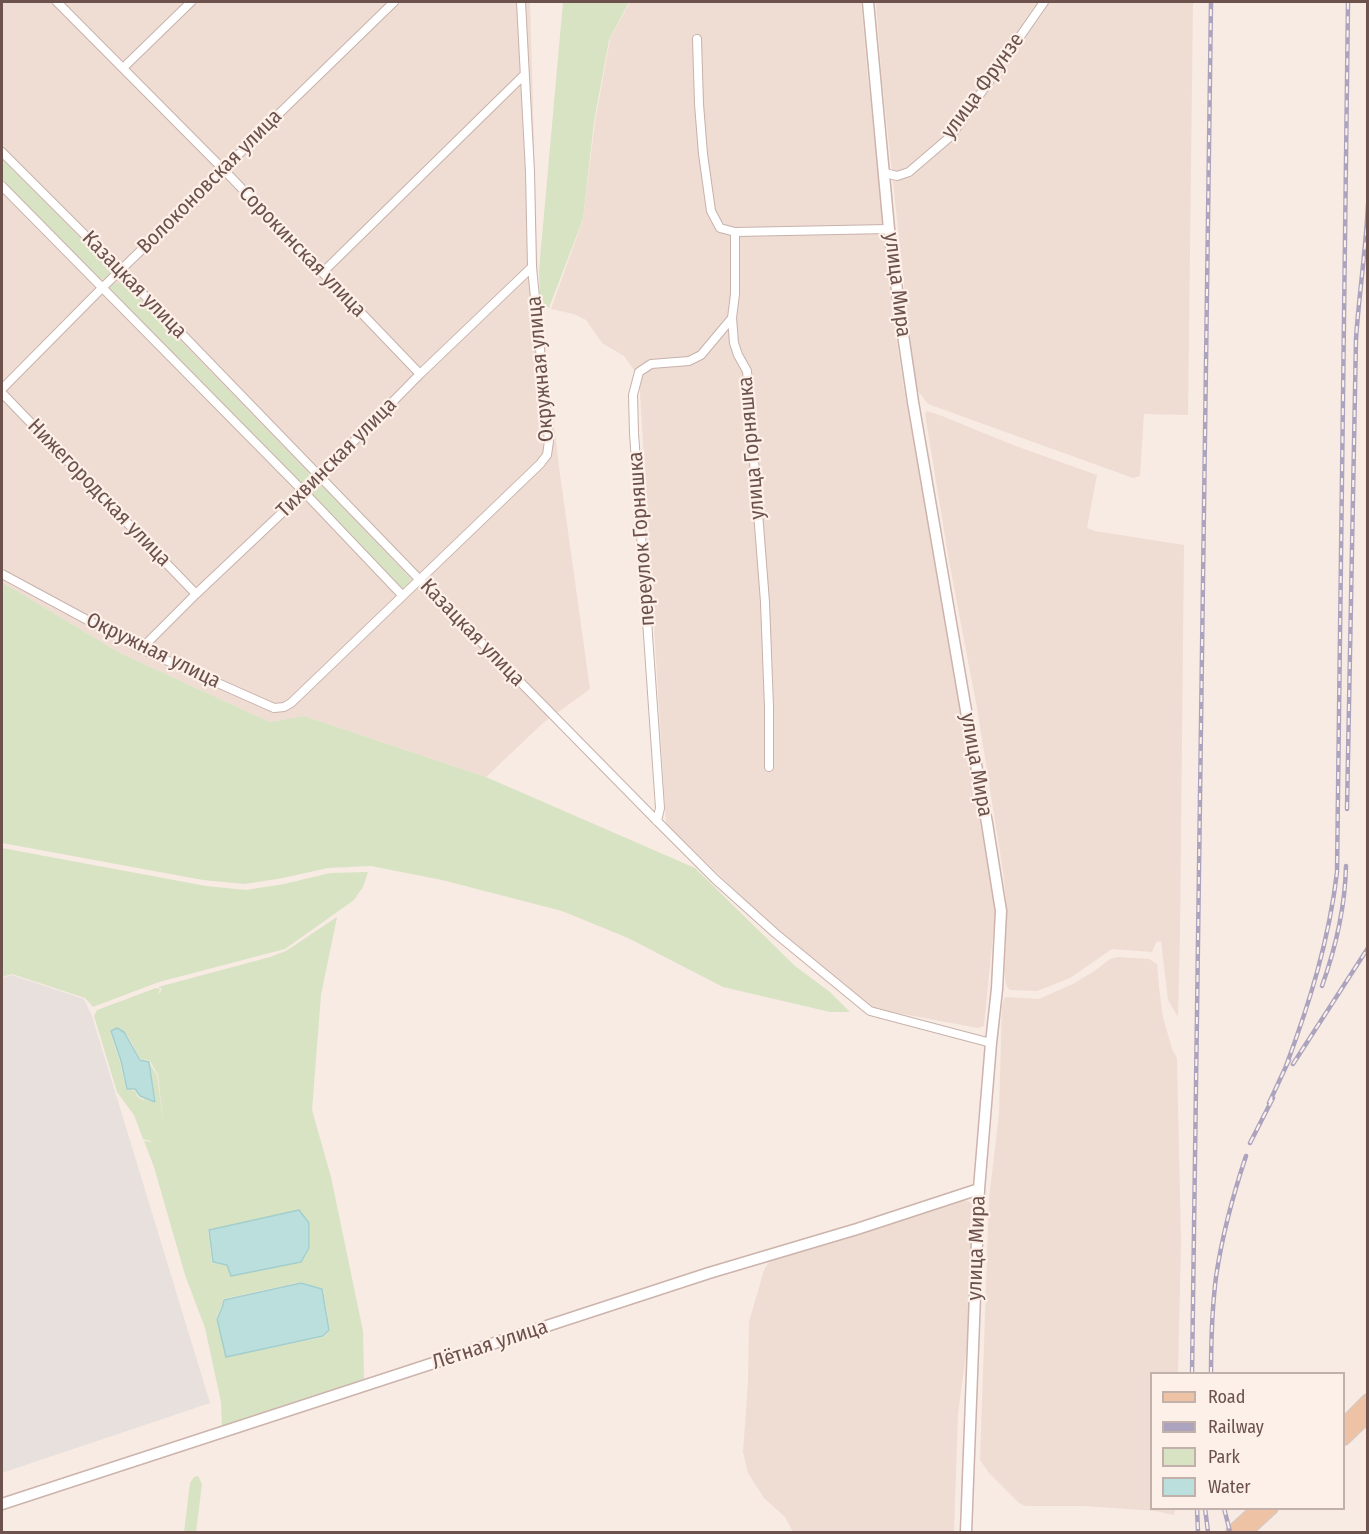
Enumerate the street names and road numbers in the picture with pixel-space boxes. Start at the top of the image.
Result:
street label: улица Фрунзе [936,28,1030,144]
street label: Волоконовская улица [132,104,288,260]
street label: Сорокинская улица [233,181,371,323]
street label: Казацкая улица [76,226,192,344]
street label: улица Мира [878,231,916,339]
street label: Окружная улица [522,295,560,443]
street label: улица Горняшка [733,375,771,521]
street label: Тихвинская улица [272,393,402,523]
street label: Нижегородская улица [22,414,176,572]
street label: переулок Горняшка [623,451,661,627]
street label: Казацкая улица [414,574,530,692]
street label: Окружная улица [82,608,224,694]
street label: улица Мира [954,711,998,819]
street label: улица Мира [963,1195,991,1301]
street label: Лётная улица [429,1314,551,1376]

